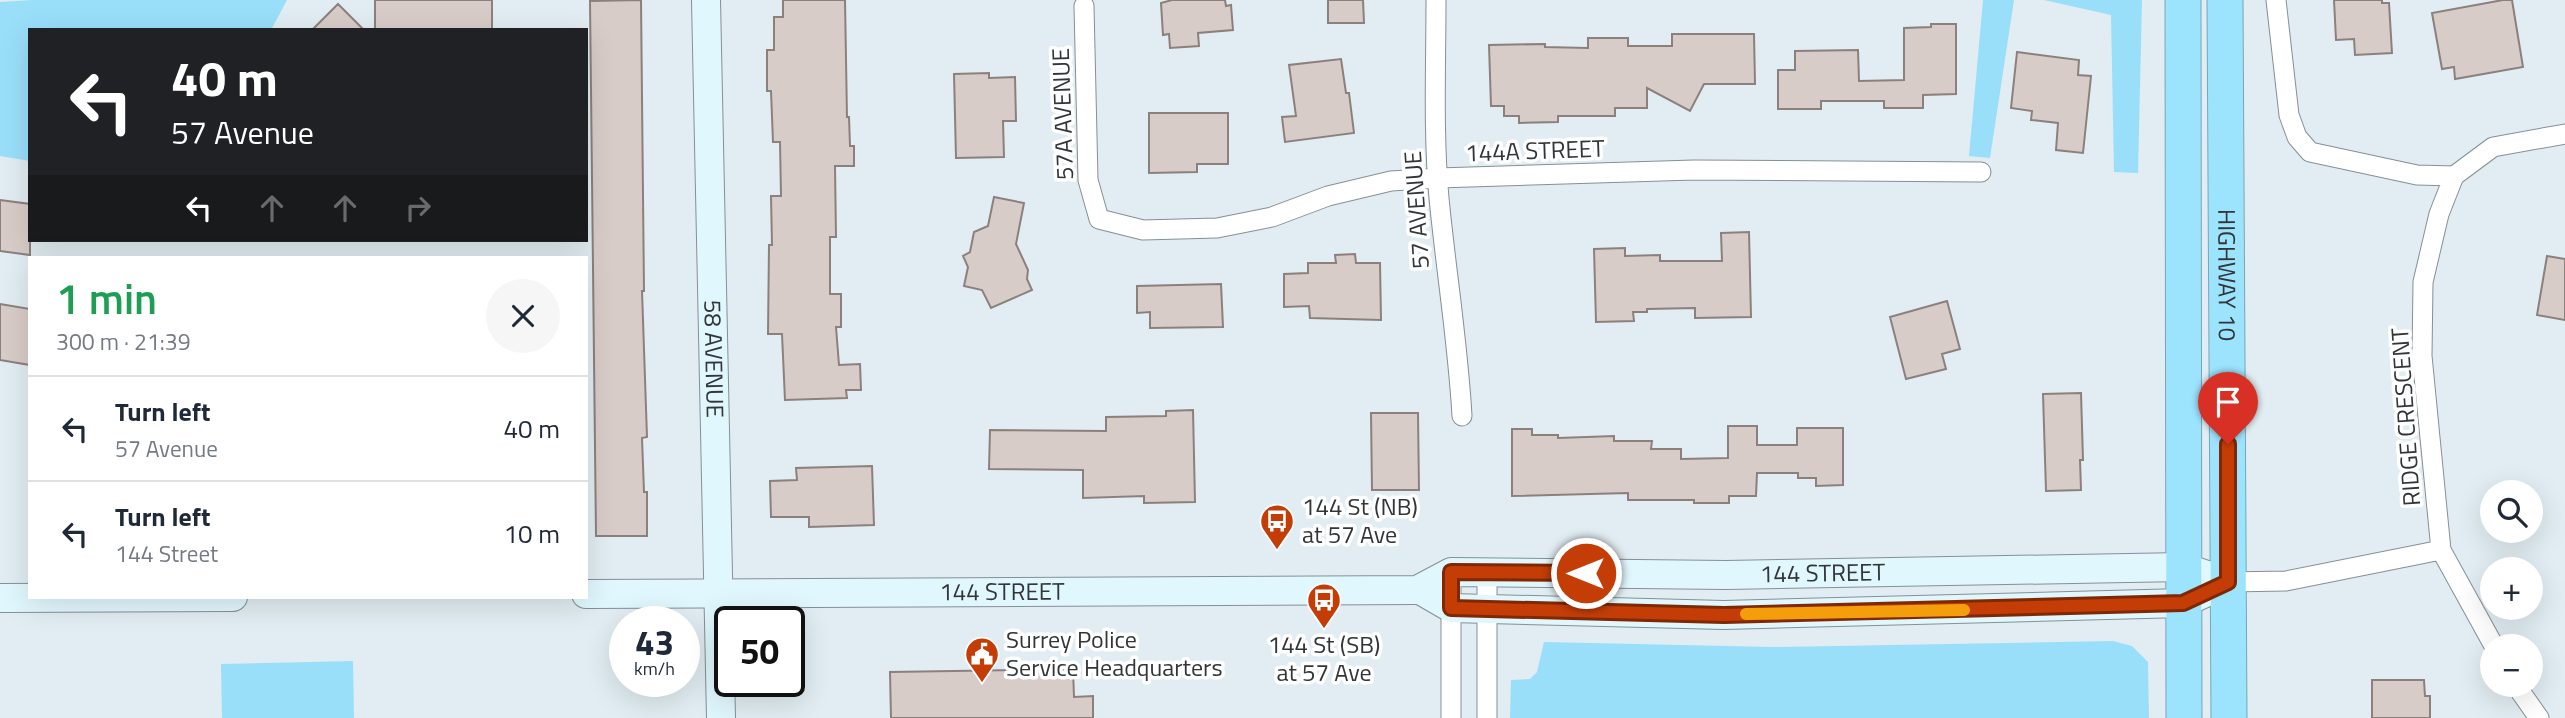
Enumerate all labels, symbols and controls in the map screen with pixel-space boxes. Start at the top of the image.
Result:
text: 40 m [171,40,278,115]
street label: 57A AVENUE [1042,47,1082,181]
icon: left [56,56,147,147]
text: 57 Avenue [171,108,314,156]
street label: 144A STREET [1465,130,1606,170]
street label: 57 AVENUE [1394,150,1438,270]
icon: left [180,189,218,227]
icon: ahead [253,189,291,227]
icon: ahead [326,189,364,227]
icon: right [399,189,437,227]
street label: HIGHWAY 10 [2209,209,2246,341]
text: 1 min [56,266,157,330]
button: close [486,279,560,353]
street label: 58 AVENUE [695,300,734,418]
text: 300 m · 21:39 [56,324,191,359]
street label: RIDGE CRESCENT [2381,326,2429,507]
pin [2198,372,2258,444]
icon: arrive [2209,383,2247,421]
text: Turn left [115,392,210,431]
text: 40 m [503,409,560,448]
icon: left [56,410,94,448]
text: 57 Avenue [115,431,218,466]
map controls [2480,480,2543,697]
button: search [2480,480,2543,543]
place label: 144 St (NB) at 57 Ave [1302,488,1418,552]
text: Turn left [115,497,210,536]
bus stop icon: 144 St (NB) at 57 Ave [1258,502,1296,551]
text: 10 m [503,514,560,553]
icon: left [56,515,94,553]
text: 144 Street [115,536,218,571]
position arrow [1549,536,1623,610]
street label: 144 STREET [1760,553,1886,591]
button: + [2480,557,2543,620]
street label: 144 STREET [939,573,1065,609]
bus stop icon: 144 St (SB) at 57 Ave [1305,581,1343,630]
speed limit sign: 50 [714,606,805,697]
text: 43 [635,615,674,669]
place label: Surrey Police Service Headquarters [1006,621,1223,685]
place label: 144 St (SB) at 57 Ave [1268,626,1380,690]
button: − [2480,634,2543,697]
public building icon: Surrey Police Service Headquarters [963,635,1001,684]
text: km/h [634,655,675,682]

